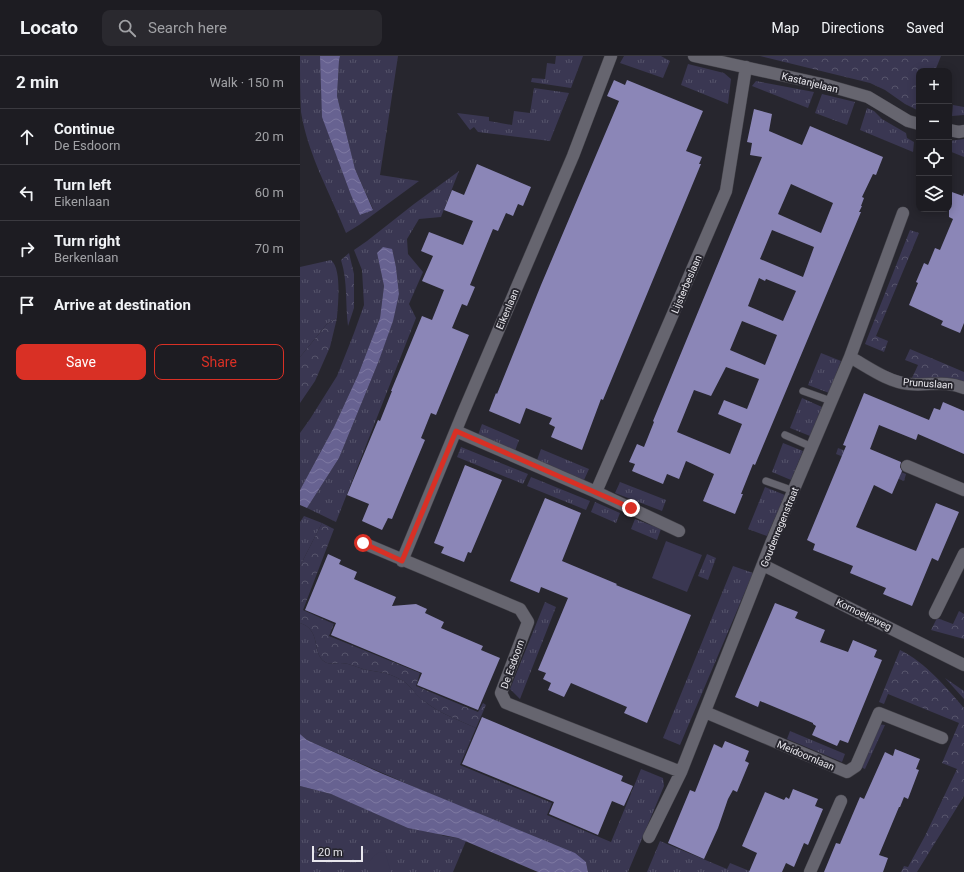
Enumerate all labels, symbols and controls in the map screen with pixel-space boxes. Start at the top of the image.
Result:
search box [102,10,382,46]
text: Locato [20,16,78,39]
icon: search [116,17,138,39]
text: Search here [148,19,227,37]
text: Map [772,20,799,36]
text: Directions [821,20,884,36]
text: Saved [906,20,944,36]
map controls [916,68,952,212]
button: + [916,68,952,104]
street label: Kastanjelaan [781,70,839,95]
text: 2 min [16,72,59,92]
text: Walk · 150 m [209,75,284,90]
button: − [916,104,952,140]
text: Continue [54,120,115,138]
icon: ahead [16,126,38,148]
text: 20 m [255,129,284,144]
text: De Esdoorn [54,138,121,153]
button: locate [916,140,952,176]
text: Turn left [54,176,111,194]
button: layers [916,176,952,212]
icon: left [16,182,38,204]
text: 60 m [255,185,284,200]
text: Eikenlaan [54,194,110,209]
text: Turn right [54,232,120,250]
icon: right [16,238,38,260]
text: 70 m [255,241,284,256]
text: Berkenlaan [54,250,118,265]
street label: Lijsterbeslaan [669,253,704,315]
street label: Eikenlaan [494,287,521,331]
icon: arrive [16,294,38,316]
text: Arrive at destination [54,296,191,314]
button: Save [16,344,146,380]
button: Share [154,344,284,380]
street label: Prunuslaan [903,376,953,391]
street label: Goudenregenstraat [758,486,801,569]
route end [622,499,640,517]
route start [354,534,372,552]
street label: Kornoeljeweg [834,596,893,633]
street label: De Esdoorn [499,638,526,690]
street label: Meidoornlaan [775,738,836,772]
scale bar [312,844,363,863]
text: 20 m [318,846,343,859]

